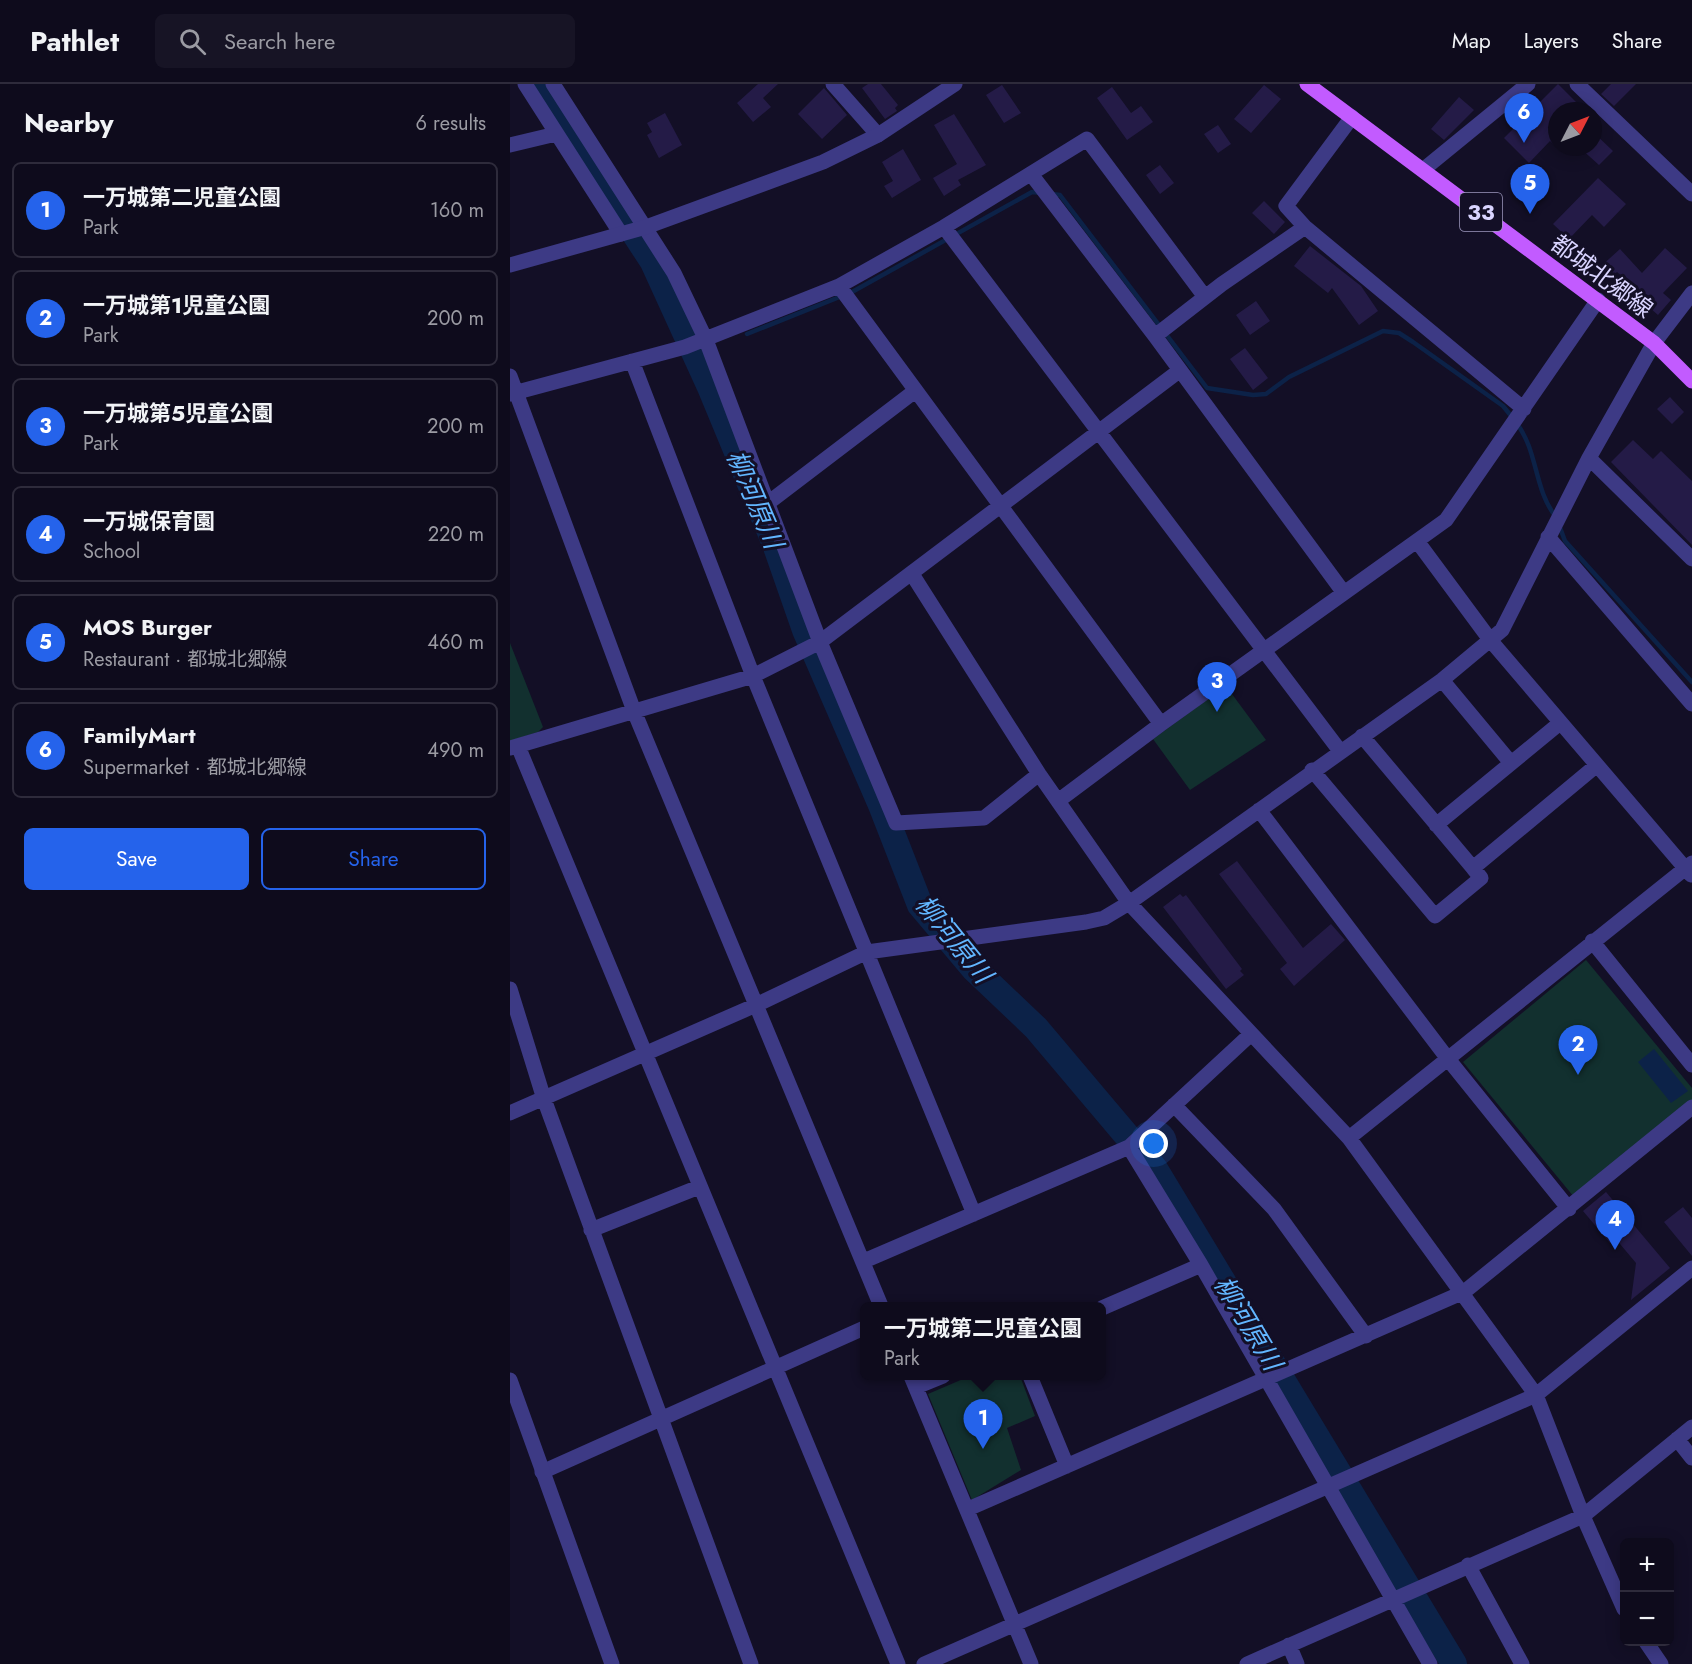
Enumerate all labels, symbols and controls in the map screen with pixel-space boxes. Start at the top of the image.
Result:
search box [155,14,575,68]
text: Pathlet [30,21,119,62]
icon: search [176,25,209,58]
text: Search here [224,25,335,57]
text: Map [1452,26,1491,56]
text: Layers [1524,26,1579,56]
text: Share [1612,26,1662,56]
pin: 6 [1504,94,1544,143]
north arrow [1548,102,1602,156]
text: Nearby [24,104,113,142]
text: 6 results [416,109,486,138]
pin: 5 [1510,164,1550,214]
text: 一万城第二児童公園 [83,181,281,213]
road number: 33 [1460,193,1502,231]
text: 1 [40,196,51,225]
text: 160 m [430,196,484,225]
text: Park [83,213,119,242]
street label: 都城北郷線 [1544,226,1660,326]
text: 一万城第1児童公園 [83,289,270,321]
text: 2 [39,304,52,333]
text: 200 m [427,304,484,333]
text: Park [83,321,119,350]
text: 一万城第5児童公園 [83,397,273,429]
text: 3 [39,412,52,441]
text: 200 m [427,412,484,441]
text: Park [83,429,119,458]
water label: 柳河原川 [717,444,794,557]
text: 一万城保育園 [83,505,215,537]
text: 4 [39,520,52,549]
text: 220 m [428,520,484,549]
text: School [83,537,140,566]
text: MOS Burger [83,611,212,643]
text: 5 [39,628,52,657]
text: 460 m [427,628,484,657]
text: Restaurant · 都城北郷線 [83,645,287,674]
pin: 3 [1198,662,1236,712]
text: FamilyMart [83,719,195,751]
text: 6 [39,736,52,765]
text: 490 m [427,736,484,765]
text: Supermarket · 都城北郷線 [83,753,307,782]
button: Save [24,828,249,890]
button: Share [261,828,486,890]
water label: 柳河原川 [907,887,1003,994]
pin: 2 [1558,1026,1598,1075]
your location [1139,1129,1168,1158]
pin: 4 [1596,1200,1634,1250]
water label: 柳河原川 [1205,1269,1293,1380]
popup [860,1302,1106,1380]
text: 一万城第二児童公園 [884,1312,1082,1344]
text: Park [884,1344,920,1373]
pin: 1 [964,1400,1002,1449]
map controls [1620,1538,1674,1646]
button: + [1620,1538,1674,1592]
button: − [1620,1592,1674,1646]

